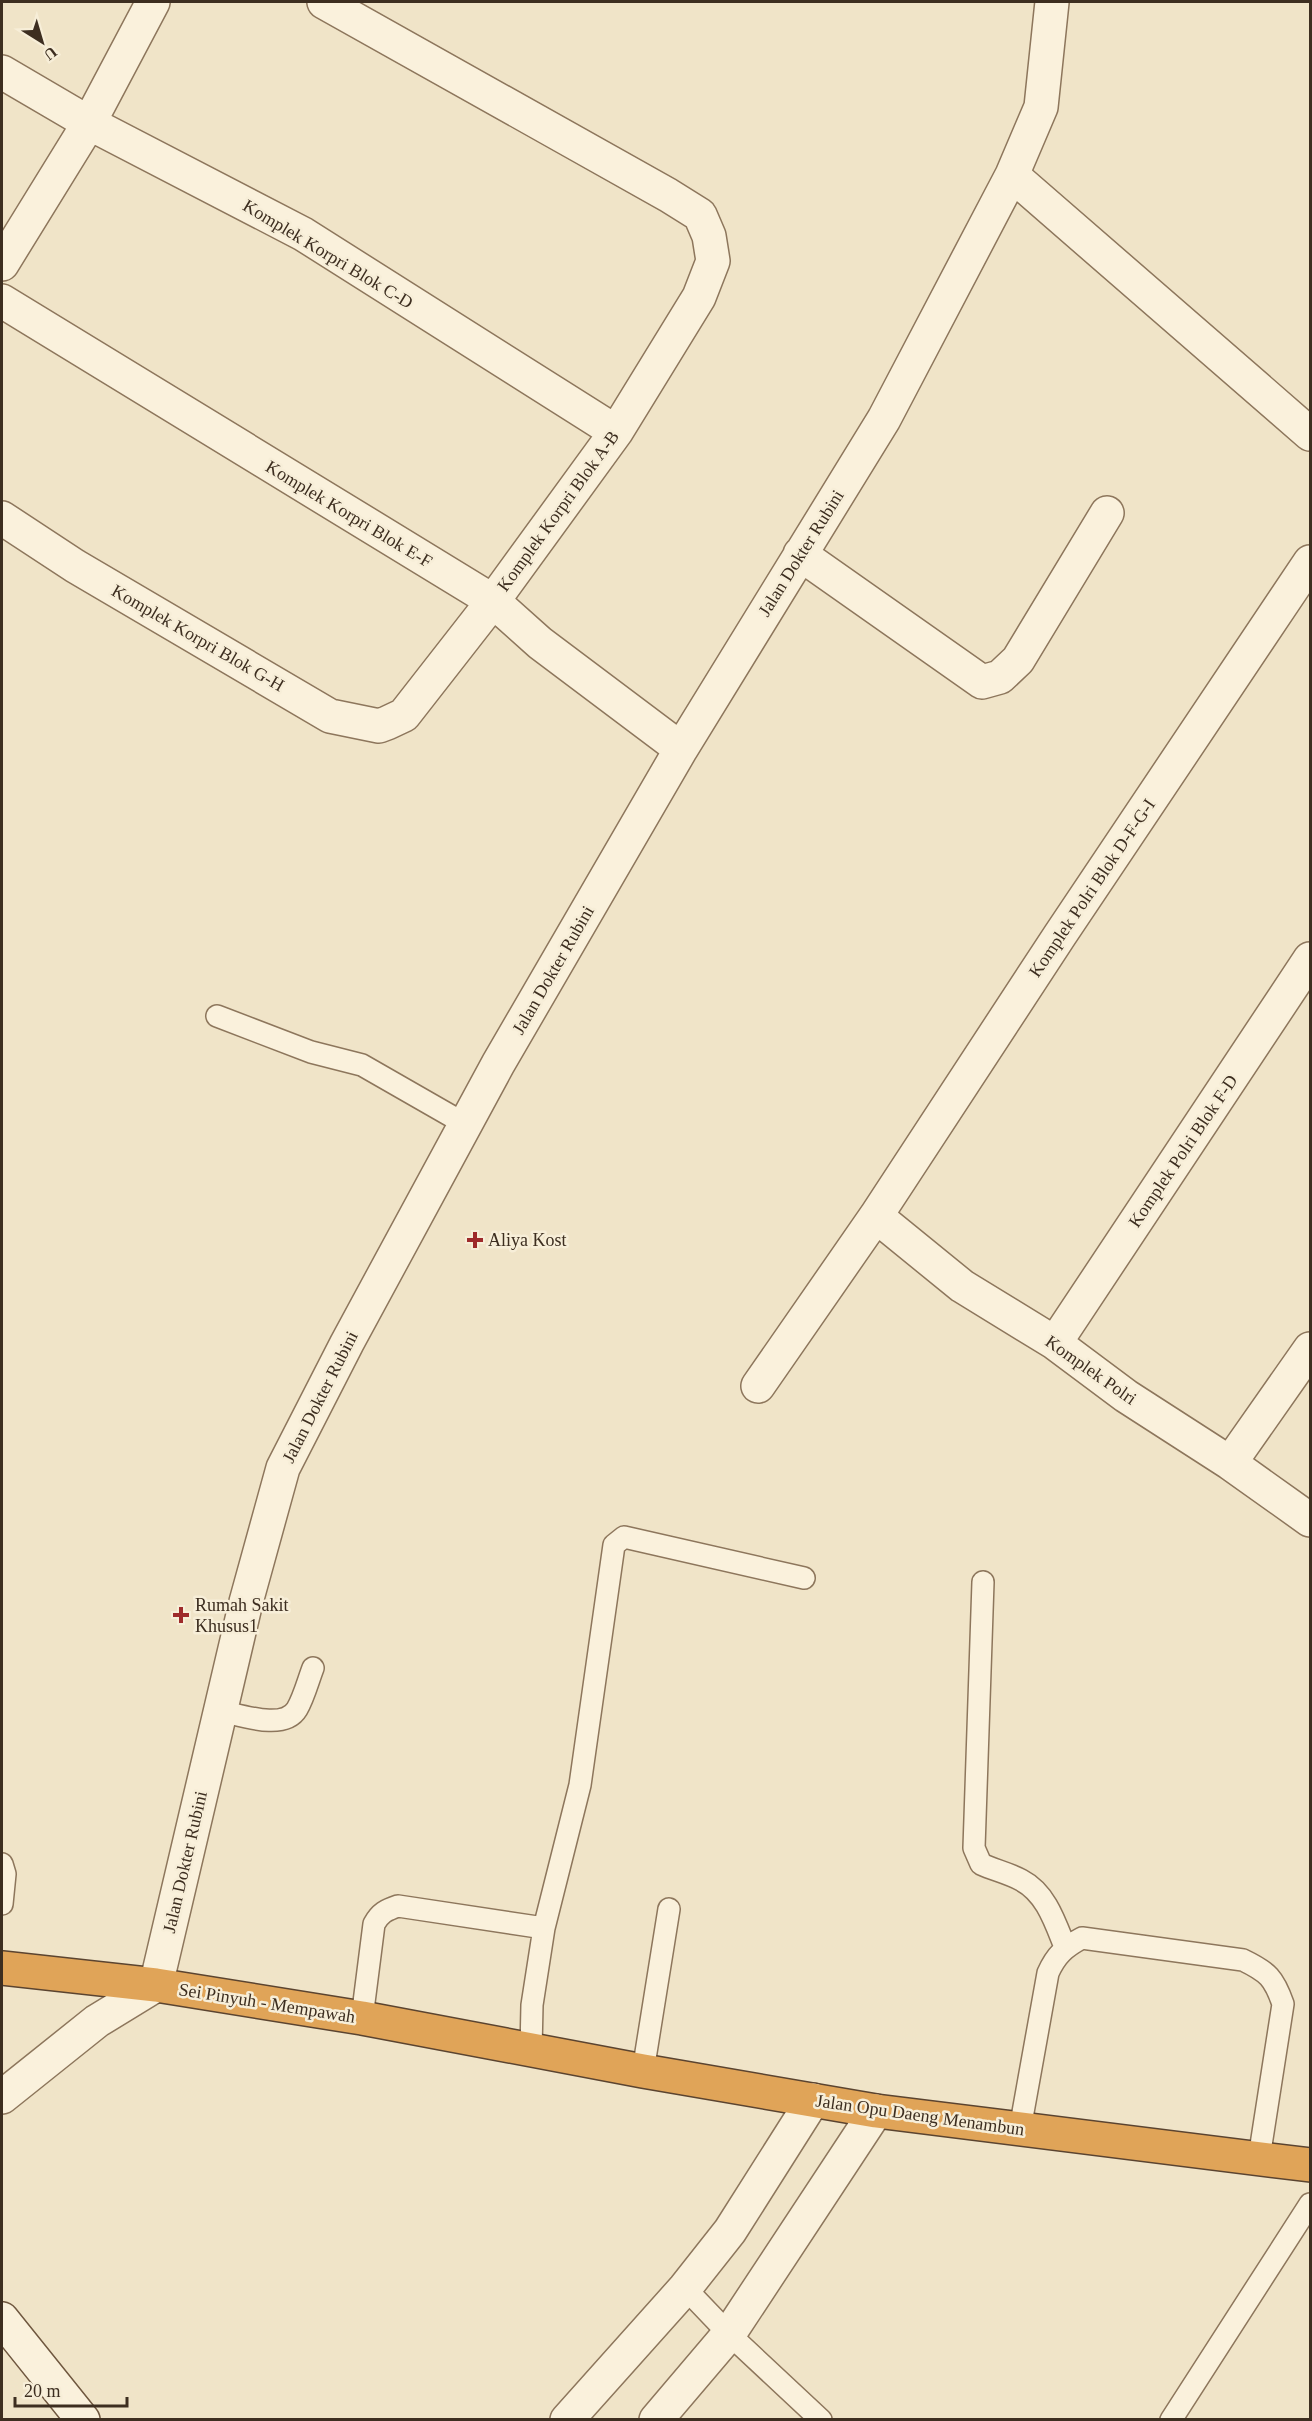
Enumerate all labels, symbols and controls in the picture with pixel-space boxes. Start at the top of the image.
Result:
north arrow [12,12,72,72]
text: U [41,43,60,64]
street label: Komplek Korpri Blok C-D [239,195,417,313]
street label: Komplek Korpri Blok A-B [493,427,623,595]
street label: Komplek Korpri Blok E-F [262,456,436,572]
street label: Jalan Dokter Rubini [754,486,848,620]
street label: Komplek Korpri Blok G-H [108,580,288,696]
street label: Komplek Polri Blok D-F-G-I [1025,795,1159,981]
street label: Jalan Dokter Rubini [508,902,598,1038]
street label: Komplek Polri Blok F-D [1125,1071,1241,1231]
place label: Aliya Kost [488,1230,567,1250]
marker: Aliya Kost [466,1231,484,1249]
street label: Jalan Dokter Rubini [278,1328,362,1466]
street label: Komplek Polri [1042,1331,1140,1409]
place label: Rumah Sakit Khusus1 [195,1595,289,1636]
marker: Rumah Sakit Khusus1 [172,1606,190,1624]
street label: Jalan Dokter Rubini [159,1789,211,1935]
street label: Sei Pinyuh - Mempawah [177,1979,357,2027]
street label: Jalan Opu Daeng Menambun [814,2090,1026,2140]
scale bar [15,2370,128,2408]
text: 20 m [24,2381,61,2401]

